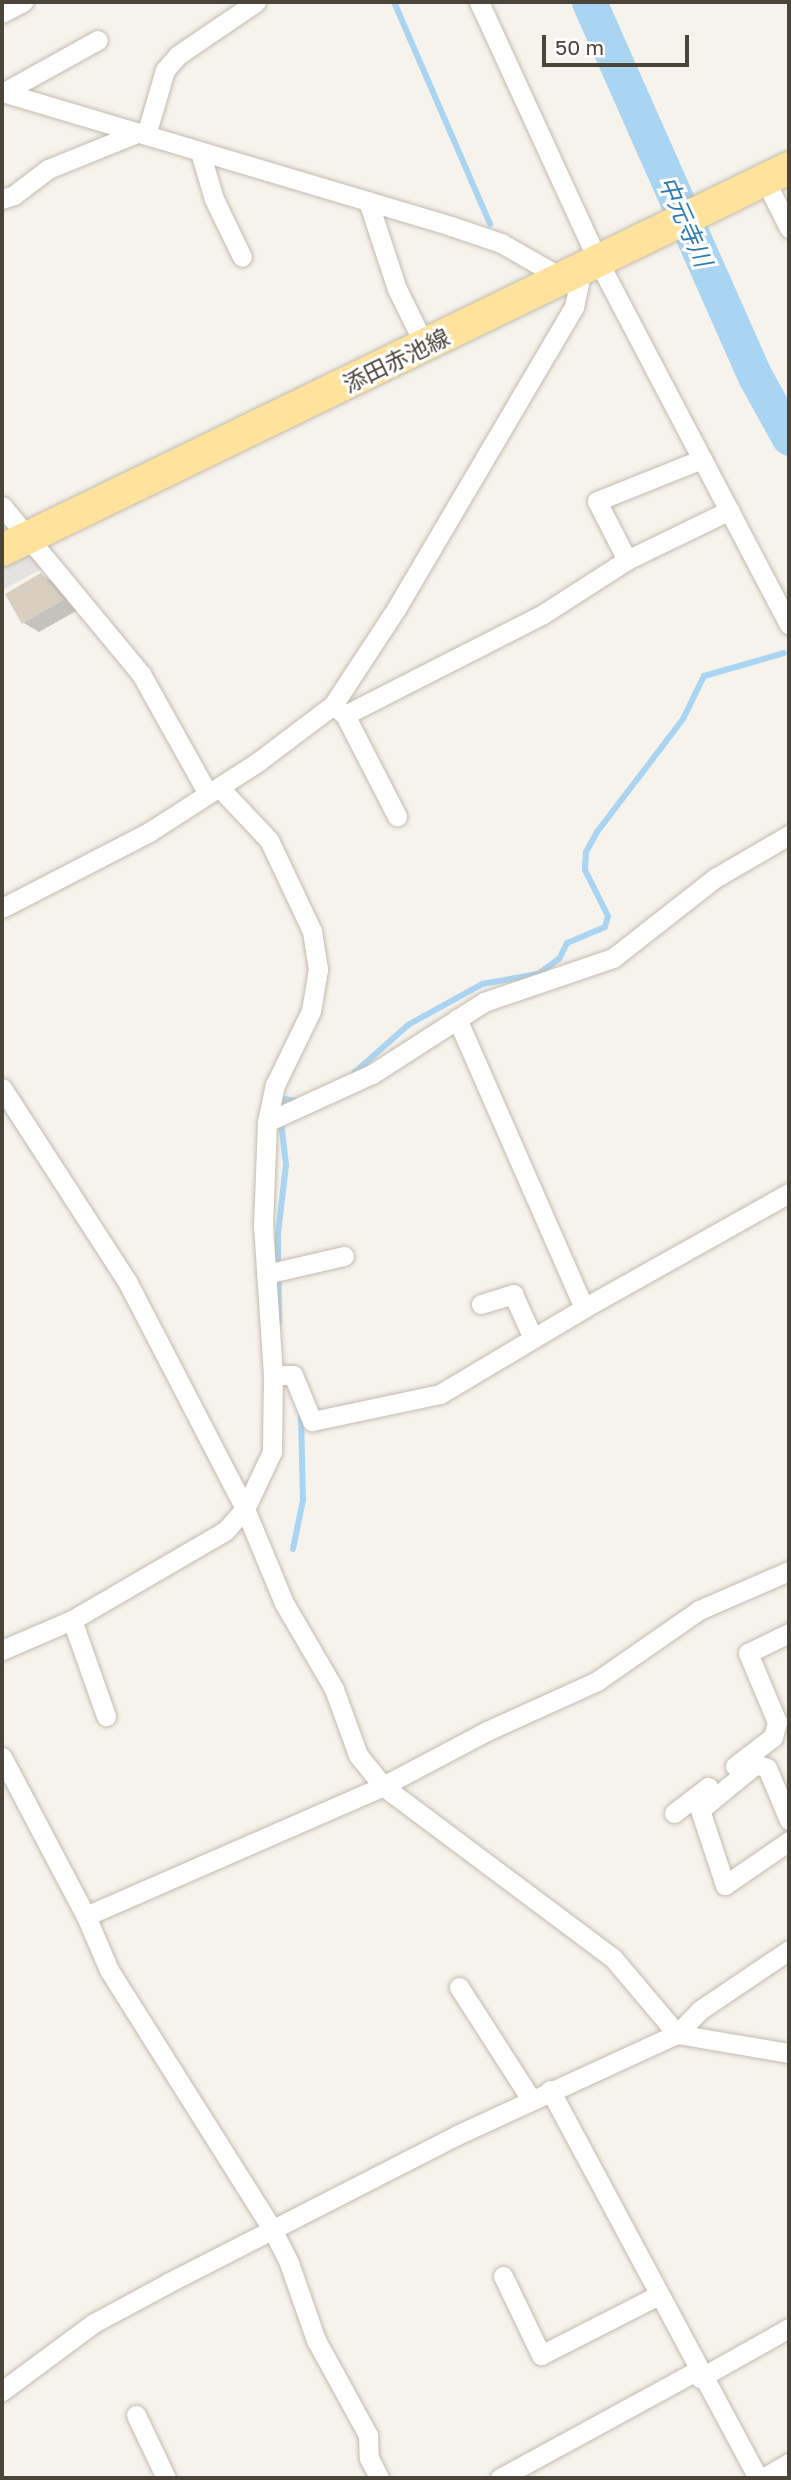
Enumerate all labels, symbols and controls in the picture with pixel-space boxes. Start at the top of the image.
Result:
scale bar [546,21,693,65]
text: 50 m [555,34,604,60]
water label: 中元寺川 [653,171,719,271]
street label: 添田赤池線 [338,322,454,398]

